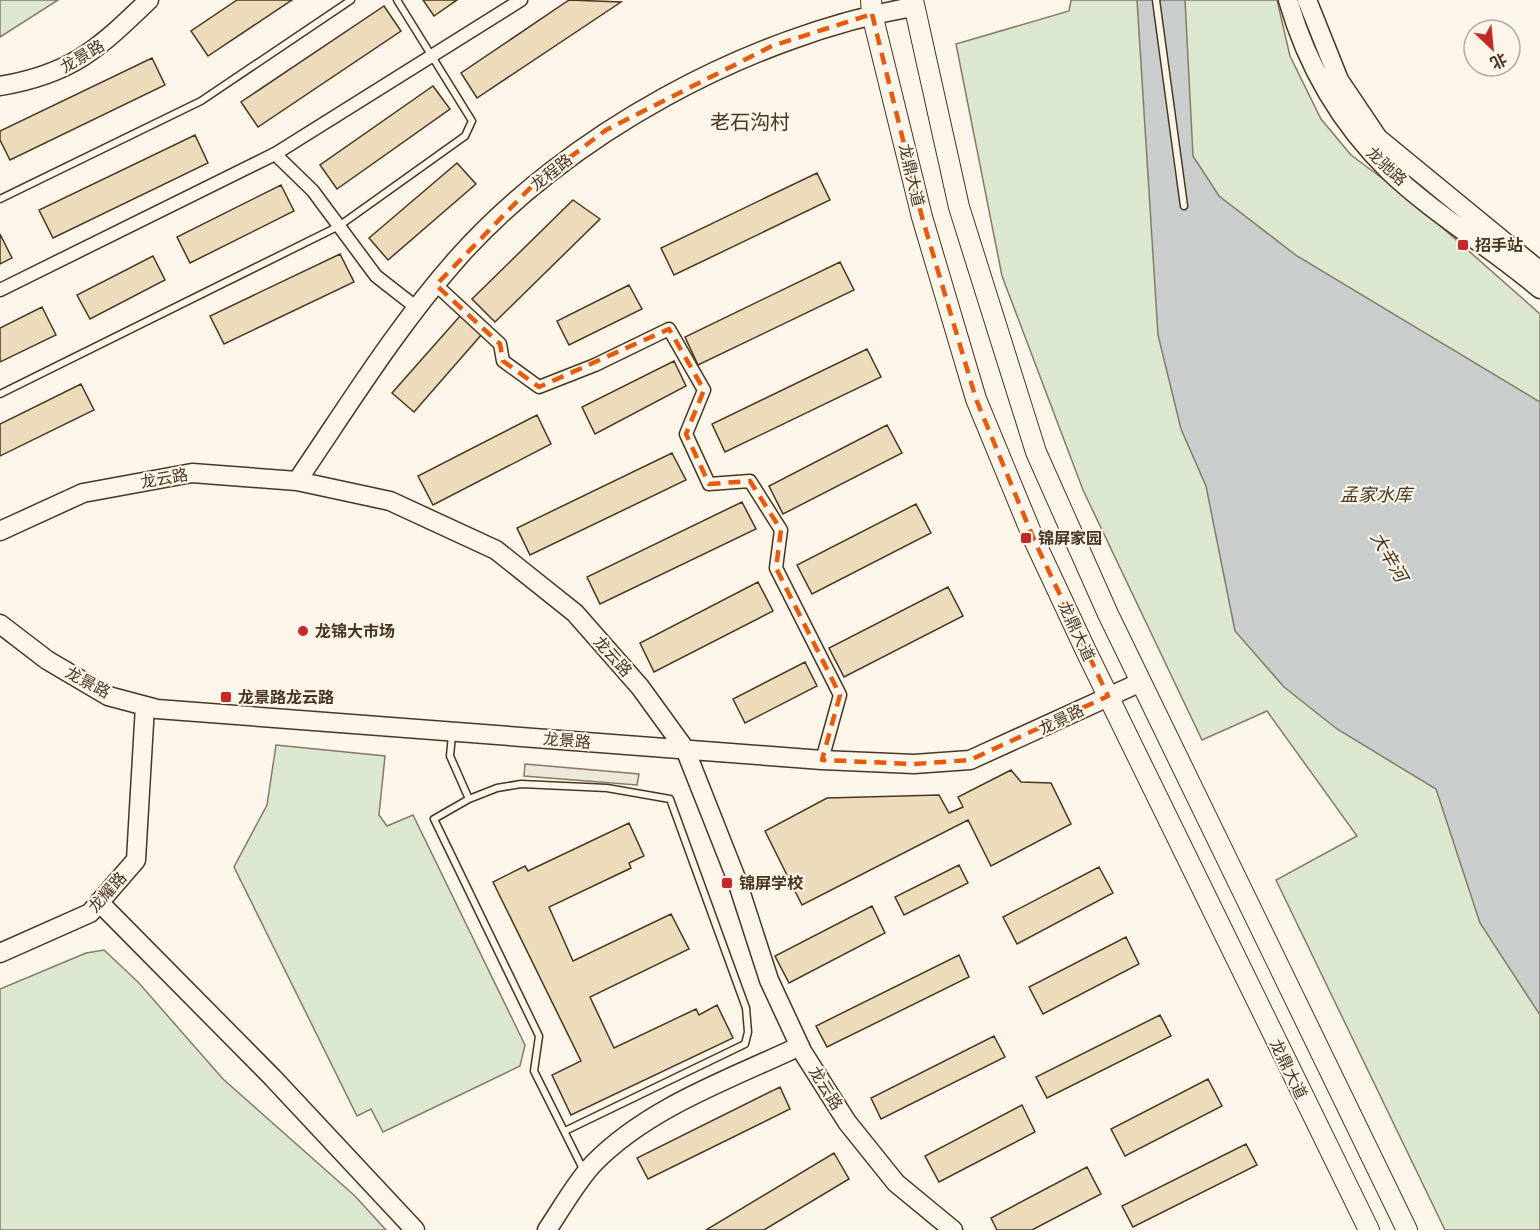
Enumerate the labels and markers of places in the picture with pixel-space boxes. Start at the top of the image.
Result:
place label: 招手站 [1475,237,1523,254]
marker: 招手站 [1456,238,1470,252]
place label: 锦屏家园 [1038,529,1102,547]
marker: 锦屏家园 [1019,531,1033,545]
place label: 龙锦大市场 [315,622,395,640]
marker: 龙锦大市场 [296,624,310,638]
place label: 龙景路龙云路 [238,688,334,706]
marker: 龙景路龙云路 [219,690,233,704]
place label: 锦屏学校 [739,874,804,892]
marker: 锦屏学校 [720,876,734,890]

